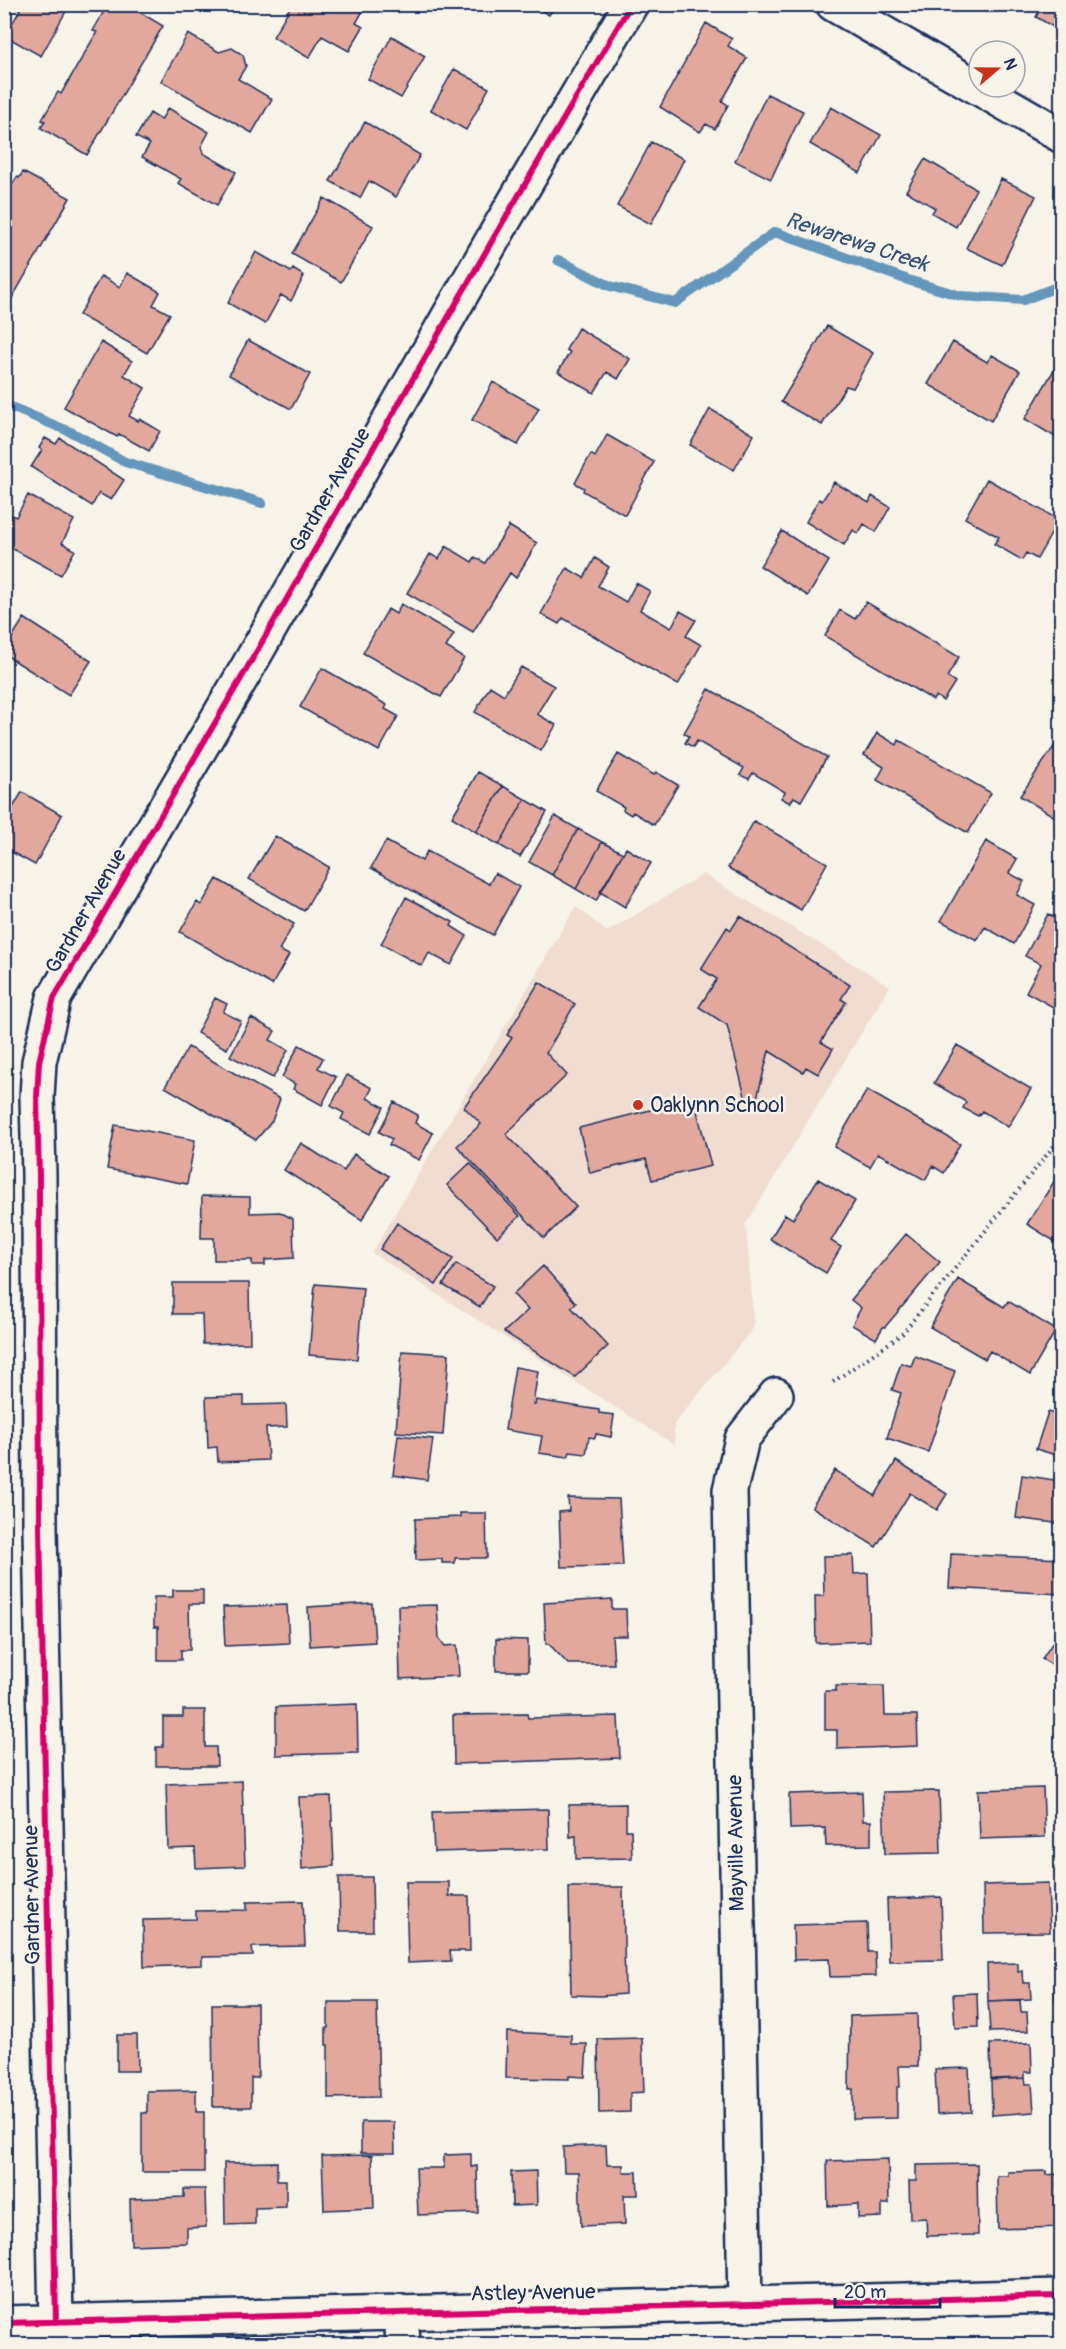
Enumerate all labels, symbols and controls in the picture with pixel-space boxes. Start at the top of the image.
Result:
north arrow [967,39,1027,99]
text: N [999,56,1021,73]
water label: Rewarewa Creek [782,206,934,279]
street label: Gardner Avenue [283,422,377,557]
street label: Gardner Avenue [39,843,133,978]
place label: Oaklynn School [650,1092,784,1119]
marker: Oaklynn School [631,1098,645,1112]
street label: Mayville Avenue [721,1774,751,1911]
street label: Gardner Avenue [17,1824,47,1965]
scale bar [835,2271,940,2309]
street label: Astley Avenue [470,2278,596,2308]
text: 20 m [844,2281,886,2304]

